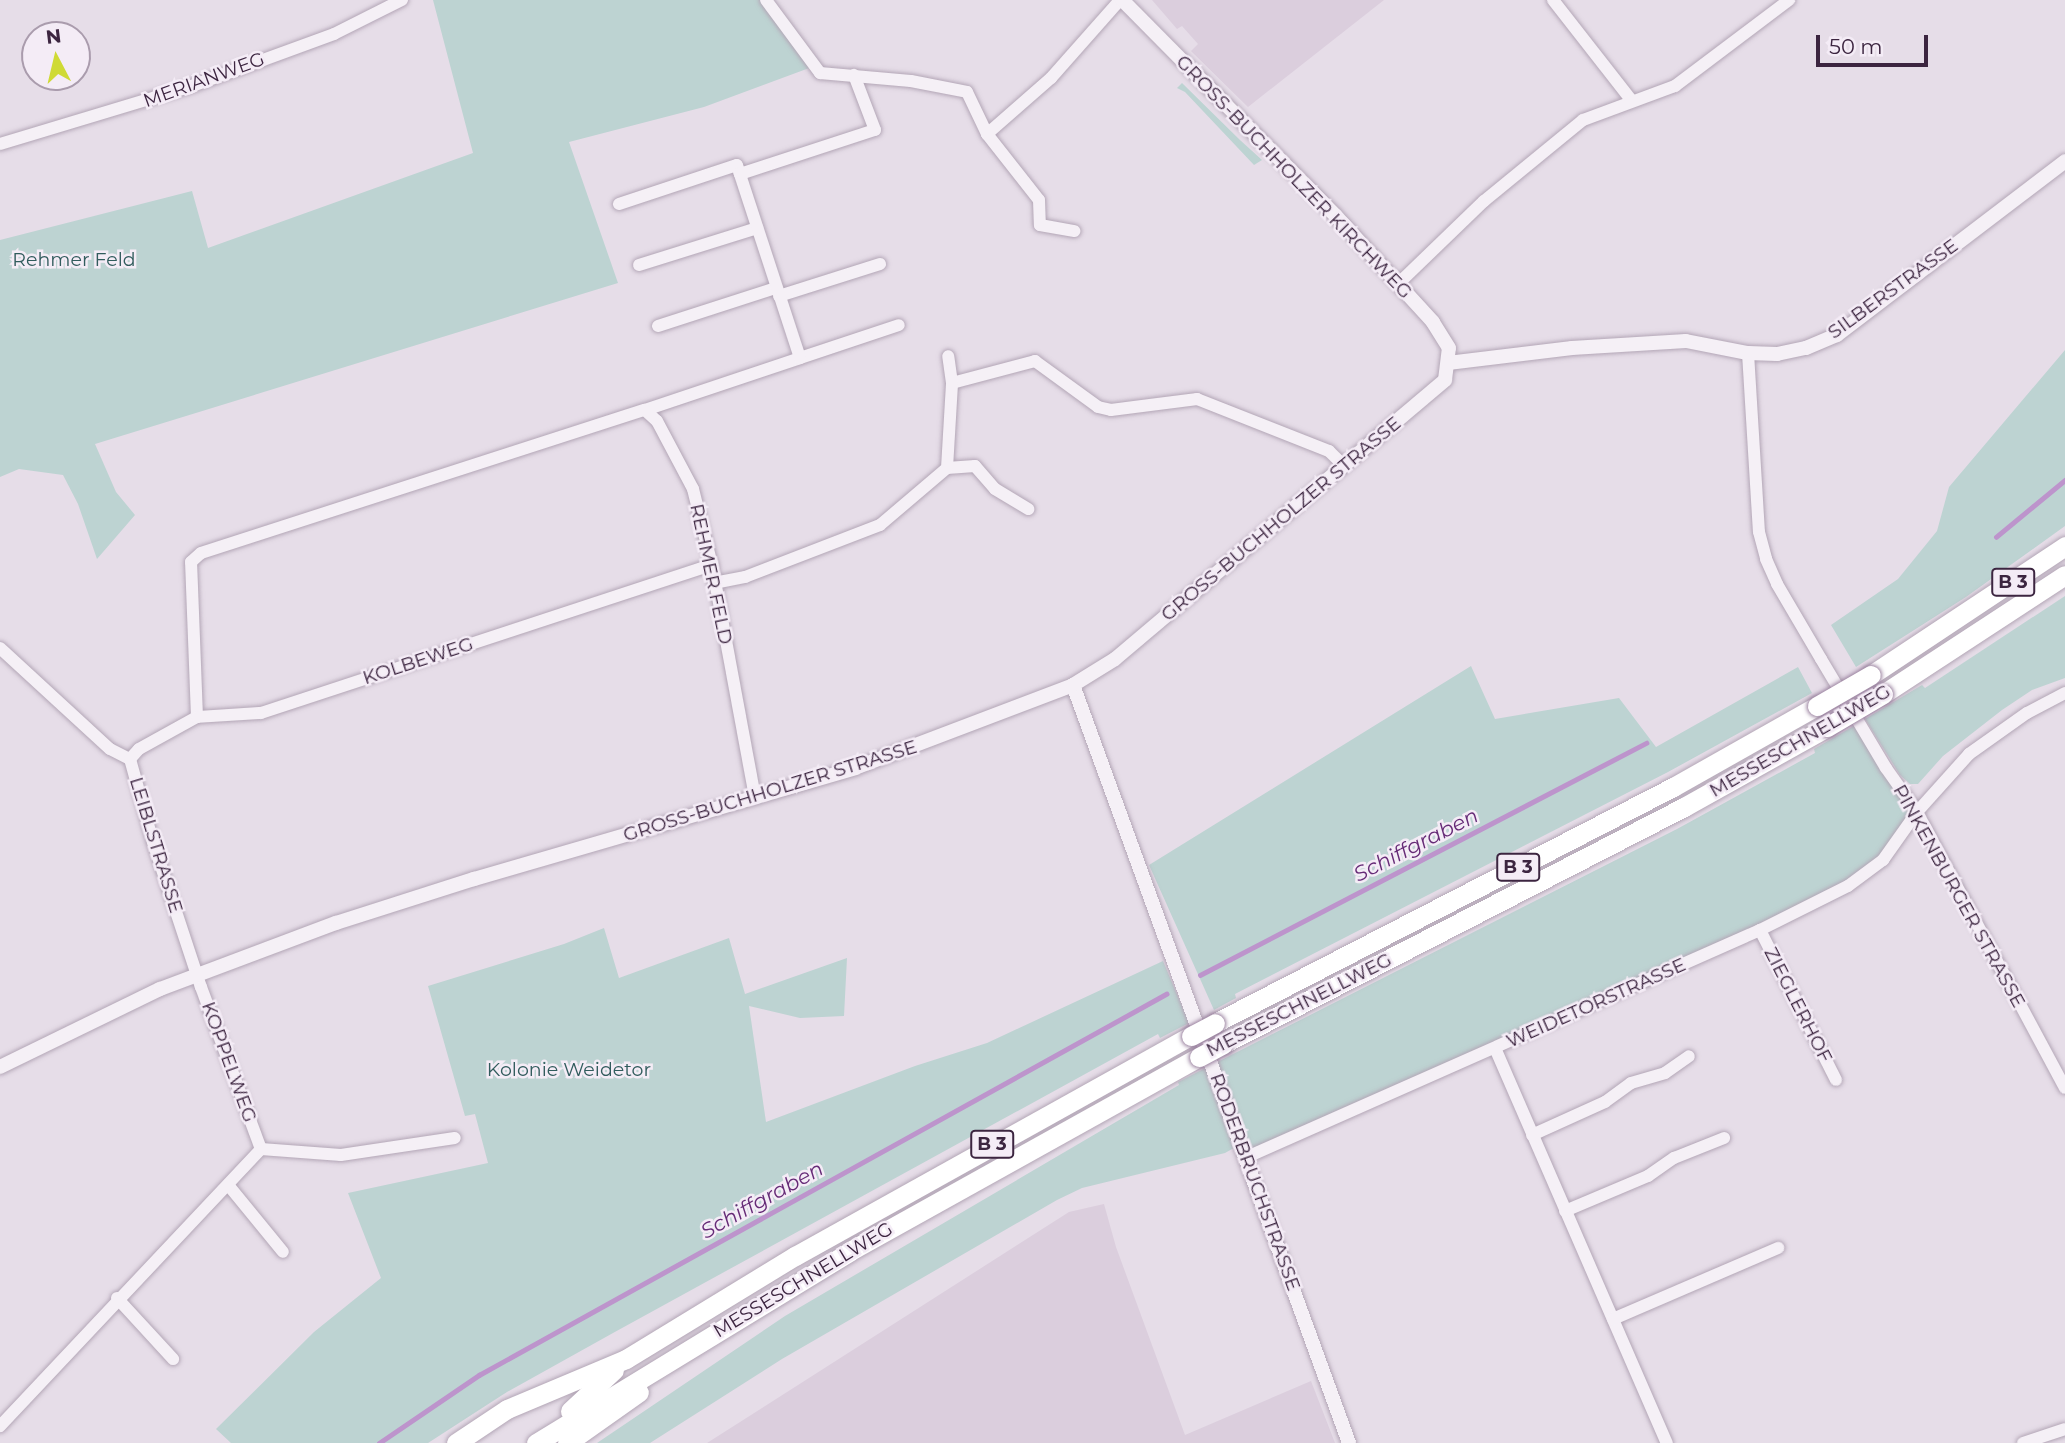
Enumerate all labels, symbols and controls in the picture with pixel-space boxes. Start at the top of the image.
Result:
north arrow [21,21,91,91]
scale bar [1820,21,1932,65]
text: N [45,24,63,49]
text: 50 m [1829,34,1883,59]
street label: MERIANWEG [140,48,268,112]
street label: GROSS-BUCHHOLZER KIRCHWEG [1171,50,1417,304]
street label: SILBERSTRASSE [1824,234,1962,344]
park label: Rehmer Feld [12,249,136,271]
street label: GROSS-BUCHHOLZER STRASSE [1157,412,1405,626]
street label: REHMER FELD [685,502,737,646]
road number: B 3 [1990,568,2036,596]
street label: KOLBEWEG [360,632,476,690]
street label: MESSESCHNELLWEG [1705,680,1895,802]
street label: GROSS-BUCHHOLZER STRASSE [620,735,920,847]
street label: LEIBLSTRASSE [125,774,187,916]
street label: PINKENBURGER STRASSE [1888,781,2030,1011]
water label: Schiffgraben [1350,803,1482,887]
road number: B 3 [1495,852,1541,882]
street label: ZIEGLERHOF [1759,943,1837,1067]
street label: MESSESCHNELLWEG [1202,948,1396,1062]
street label: WEIDETORSTRASSE [1503,953,1689,1053]
street label: KOPPELWEG [197,999,261,1125]
park label: Kolonie Weidetor [487,1059,651,1081]
street label: RODERBRUCHSTRASSE [1205,1070,1305,1294]
road number: B 3 [969,1129,1015,1158]
water label: Schiffgraben [696,1156,828,1244]
street label: MESSESCHNELLWEG [709,1217,897,1343]

